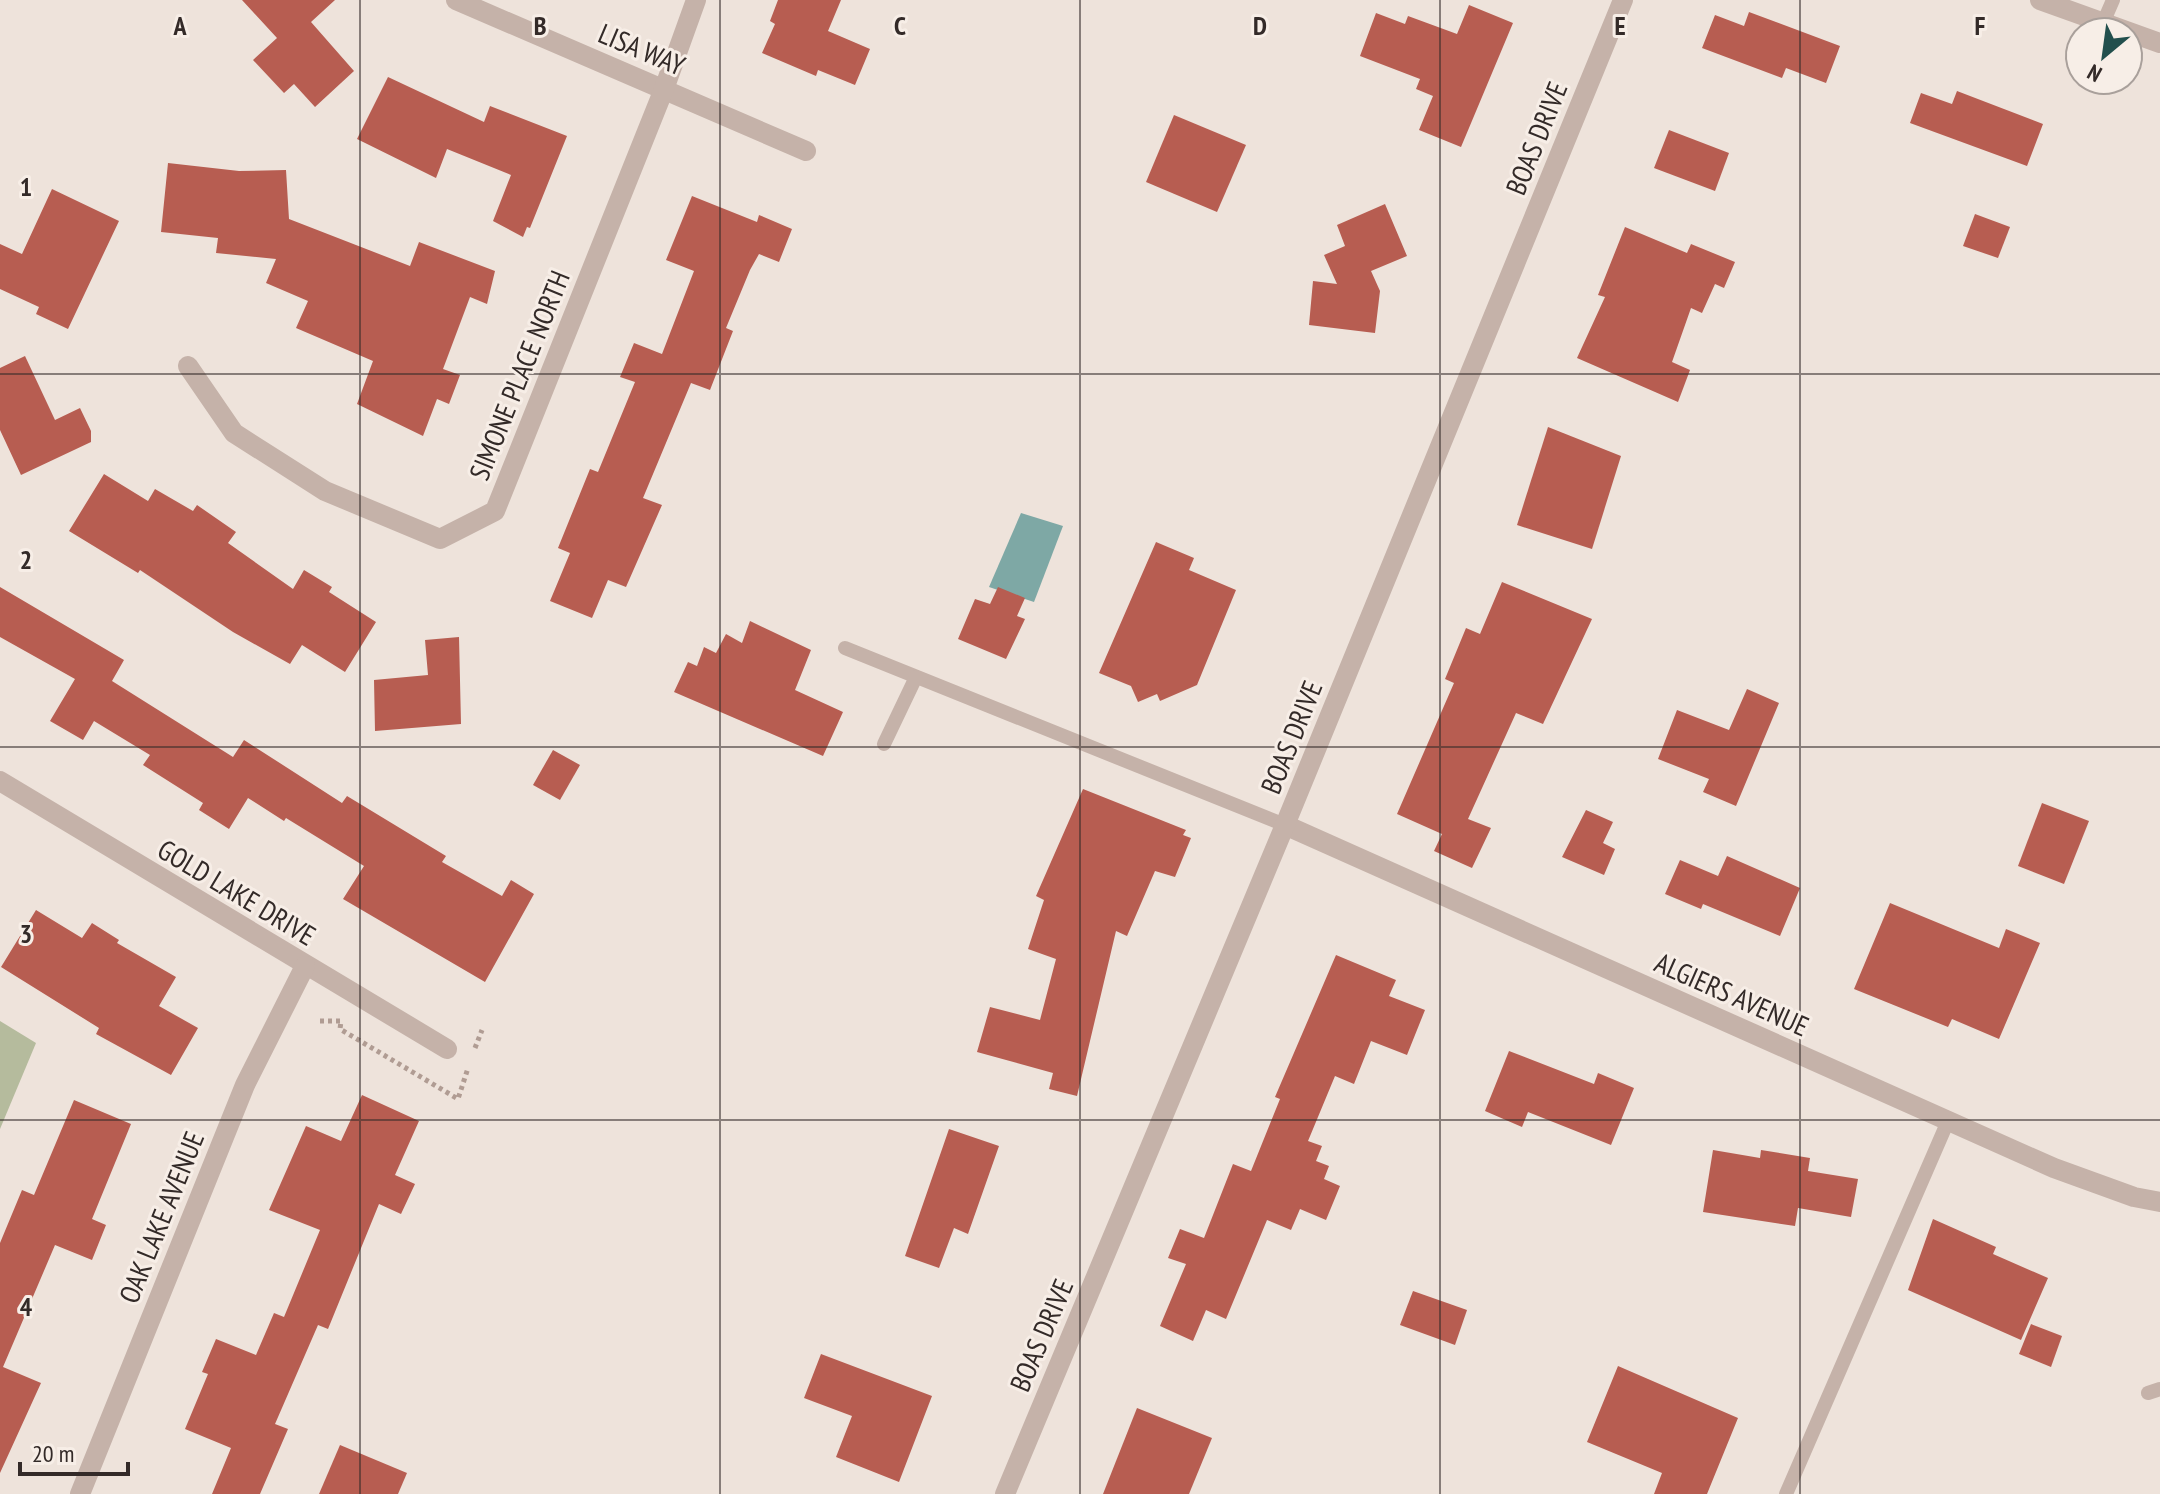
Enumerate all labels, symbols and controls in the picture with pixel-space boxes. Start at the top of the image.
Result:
text: A [172,9,187,42]
text: B [534,9,547,42]
text: C [894,9,906,42]
text: D [1253,9,1267,42]
text: E [1614,9,1626,42]
text: F [1975,9,1986,42]
street label: LISA WAY [593,14,691,84]
north arrow [2064,16,2144,96]
text: N [2082,58,2106,89]
street label: BOAS DRIVE [1497,76,1575,200]
text: 1 [20,170,32,203]
street label: SIMONE PLACE NORTH [460,265,578,485]
text: 2 [20,543,32,576]
street label: BOAS DRIVE [1252,675,1330,799]
street label: GOLD LAKE DRIVE [151,830,323,954]
text: 3 [20,917,32,950]
street label: ALGIERS AVENUE [1649,944,1815,1044]
street label: OAK LAKE AVENUE [110,1126,212,1308]
street label: BOAS DRIVE [1001,1273,1081,1397]
text: 4 [20,1290,33,1323]
scale bar [20,1426,128,1476]
text: 20 m [32,1438,74,1469]

